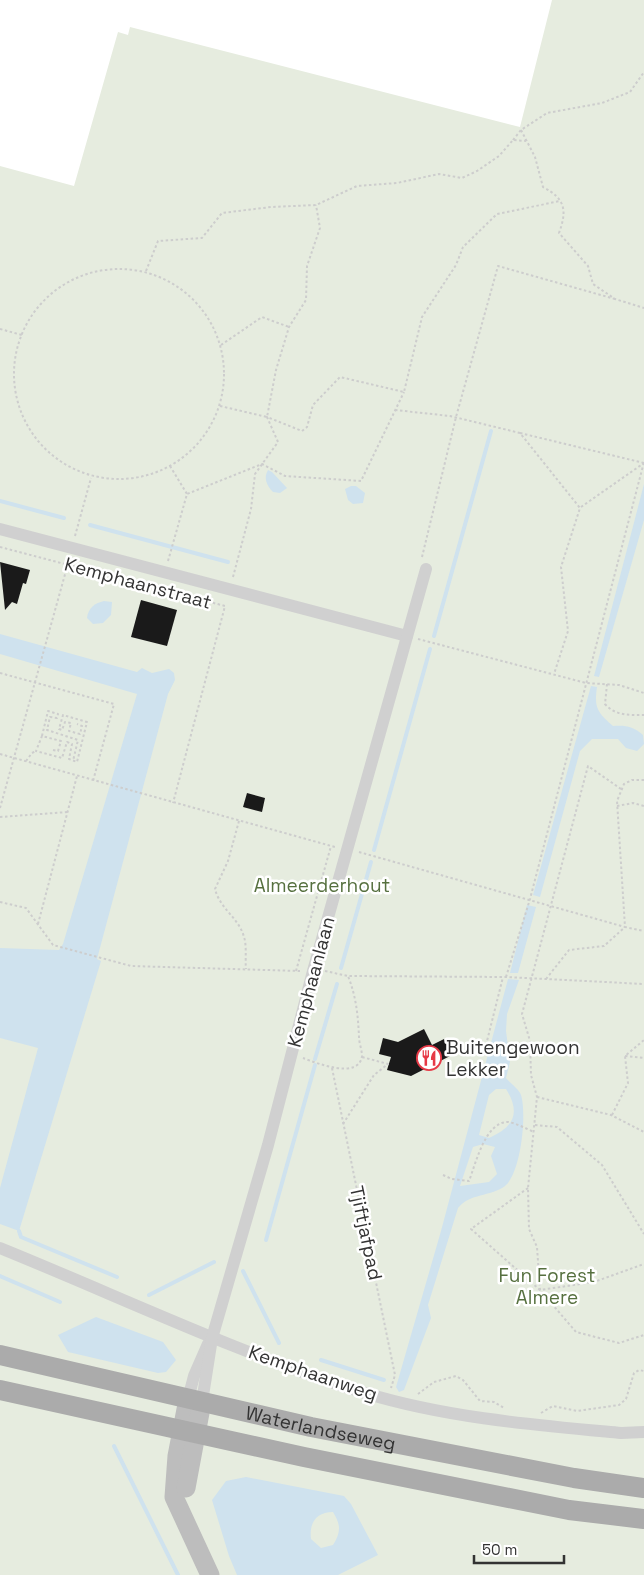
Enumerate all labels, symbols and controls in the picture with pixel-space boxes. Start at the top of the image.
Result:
street label: Kemphaanstraat [62,551,214,615]
park label: Almeerderhout [254,873,390,898]
street label: Kemphaanlaan [282,914,340,1050]
place label: Buitengewoon Lekker [446,1035,580,1082]
restaurant icon: Buitengewoon Lekker [416,1045,442,1071]
street label: Tjiftjafpad [344,1184,388,1282]
park label: Fun Forest Almere [499,1263,595,1310]
street label: Kemphaanweg [245,1339,381,1407]
street label: Waterlandseweg [243,1400,398,1456]
scale bar [474,1532,564,1564]
text: 50 m [482,1540,517,1559]

